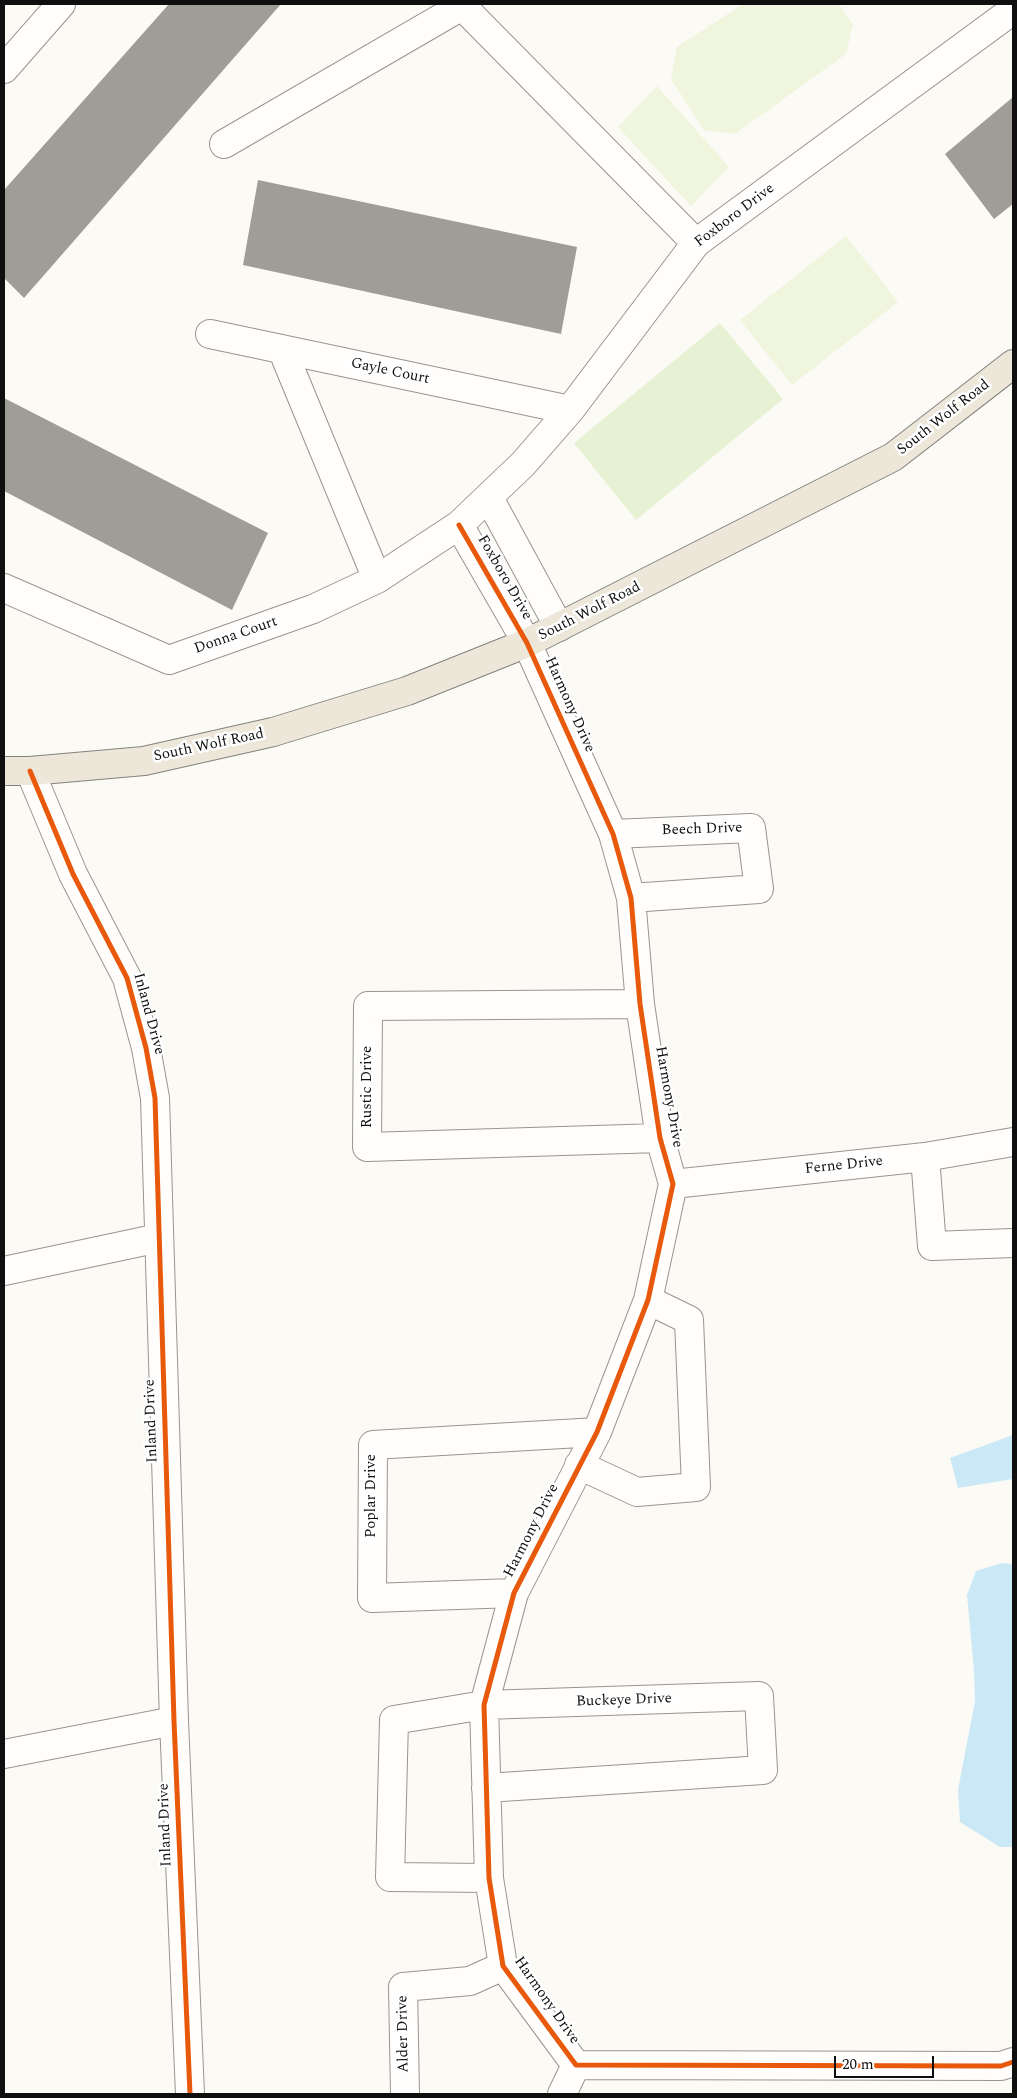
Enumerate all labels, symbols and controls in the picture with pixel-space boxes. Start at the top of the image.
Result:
street label: Foxboro Drive [692,180,778,252]
street label: Gayle Court [349,355,431,389]
street label: South Wolf Road [894,376,994,460]
street label: Foxboro Drive [472,532,536,624]
street label: South Wolf Road [536,579,644,645]
street label: Donna Court [192,613,280,659]
street label: Harmony Drive [540,654,598,756]
street label: South Wolf Road [152,726,266,766]
street label: Beech Drive [661,820,743,840]
street label: Inland Drive [128,971,168,1057]
street label: Harmony Drive [650,1045,686,1149]
street label: Rustic Drive [359,1046,377,1128]
street label: Ferne Drive [804,1153,884,1179]
street label: Inland Drive [142,1379,162,1463]
street label: Poplar Drive [363,1454,381,1538]
street label: Harmony Drive [501,1481,563,1581]
street label: Buckeye Drive [576,1690,672,1712]
street label: Inland Drive [156,1783,176,1867]
street label: Harmony Drive [509,1954,583,2048]
street label: Alder Drive [394,1995,414,2073]
scale bar [837,2046,937,2078]
text: 20 m [842,2053,874,2076]

